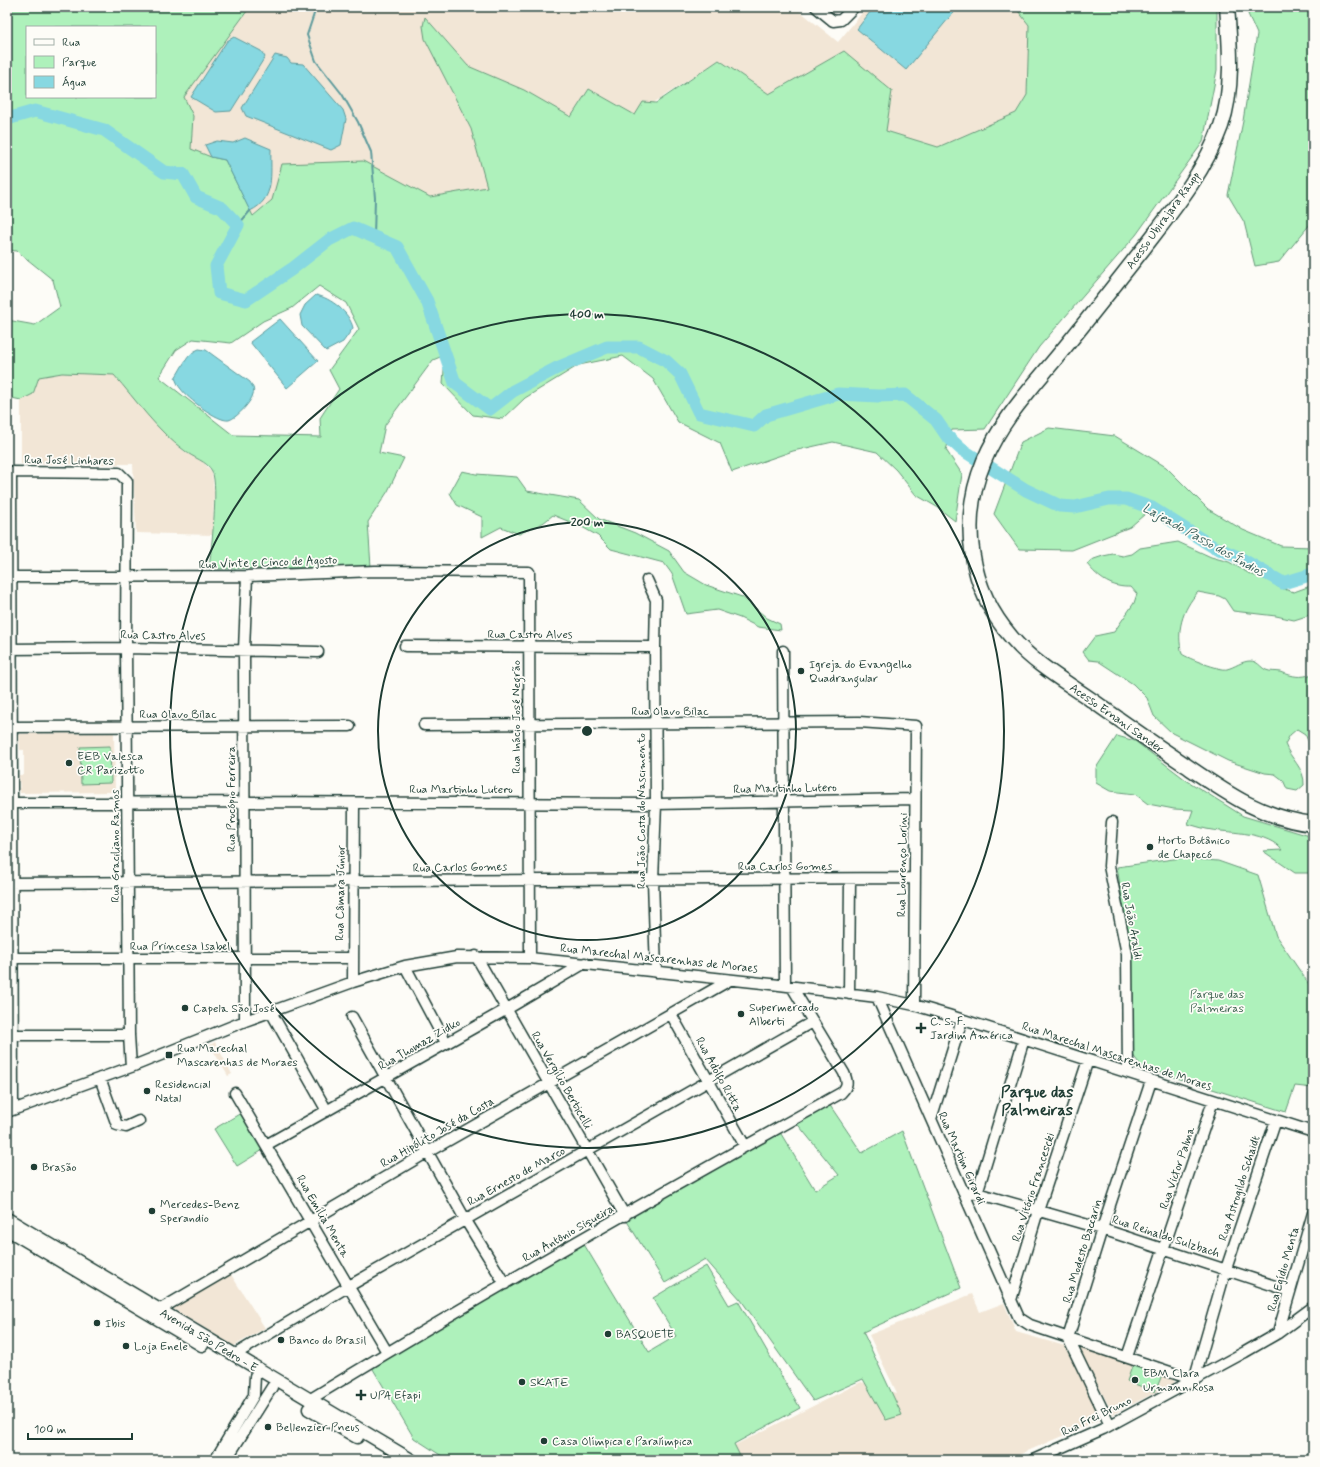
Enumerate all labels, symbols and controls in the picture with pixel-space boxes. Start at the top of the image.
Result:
legend [26,26,156,98]
text: Rua [62,35,80,51]
text: Parque [62,55,97,71]
text: Água [62,75,86,91]
street label: Acesso Ubirajara Raupp [1123,168,1205,273]
text: 400 m [570,307,604,323]
street label: Rua José Linhares [24,452,114,470]
water label: Lajeado Passo dos Índios [1139,500,1269,582]
text: 200 m [571,515,604,531]
street label: Rua Vinte e Cinco de Agosto [198,553,338,573]
street label: Rua Castro Alves [120,627,206,645]
street label: Rua Castro Alves [487,627,573,643]
place label: Igreja do Evangelho Quadrangular [809,657,912,688]
street label: Rua Inácio José Negrão [509,660,526,774]
marker: Igreja do Evangelho Quadrangular [796,666,806,676]
street label: Acesso Ernani Sander [1066,680,1167,757]
street label: Rua Olavo Bilac [631,704,709,720]
street label: Rua Olavo Bilac [139,707,217,723]
centre of rings [580,724,594,738]
street label: Rua João Costa do Nascimento [634,733,650,889]
street label: Rua Procópio Ferreira [224,746,240,852]
place label: EEB Valesca CR Parizotto [77,749,145,779]
marker: EEB Valesca CR Parizotto [64,758,74,768]
street label: Rua Martinho Lutero [733,780,837,798]
street label: Rua Martinho Lutero [409,782,513,798]
street label: Rua Graciliano Ramos [108,789,124,902]
street label: Rua Lourenço Lorini [894,812,912,917]
place label: Horto Botânico de Chapecó [1158,833,1230,863]
marker: Horto Botânico de Chapecó [1145,842,1155,852]
street label: Rua Câmara Júnior [332,845,350,941]
street label: Rua Carlos Gomes [413,859,508,877]
street label: Rua Carlos Gomes [738,859,833,875]
street label: Rua João Araldi [1116,881,1146,961]
street label: Rua Princesa Isabel [130,939,230,955]
street label: Rua Marechal Mascarenhas de Moraes [559,941,759,977]
park label: Parque das Palmeiras [1190,987,1244,1017]
place label: Supermercado Alberti [749,1000,819,1030]
place label: Capela São José [193,1001,275,1017]
marker: Capela São José [180,1003,190,1013]
marker: Supermercado Alberti [736,1009,746,1019]
place label: C. S. F. Jardim América [930,1014,1013,1044]
street label: Rua Thomaz Zidko [375,1015,464,1075]
street label: Rua Marechal Mascarenhas de Moraes [1020,1019,1214,1095]
marker: C. S. F. Jardim América [915,1022,927,1034]
street label: Rua Vergílio Berticelli [527,1029,596,1132]
street label: Rua Adolfo Ritta [690,1034,745,1115]
place label: Rua Marechal Mascarenhas de Moraes [177,1041,298,1071]
marker: Rua Marechal Mascarenhas de Moraes [164,1050,174,1060]
place label: Residencial Natal [155,1077,211,1107]
district label: Parque das Palmeiras [1001,1082,1073,1121]
marker: Residencial Natal [142,1086,152,1096]
street label: Rua Hipólito José da Costa [378,1094,497,1172]
street label: Rua Martim Girardi [933,1109,989,1208]
street label: Rua Victor Palma [1156,1124,1200,1212]
street label: Rua Vitório Francescki [1009,1131,1059,1244]
street label: Rua Astrogildo Schaidt [1215,1133,1265,1243]
street label: Rua Ernesto de Marco [465,1143,568,1210]
place label: Brasão [42,1160,77,1176]
marker: Brasão [29,1162,39,1172]
street label: Rua Emília Menta [292,1172,353,1261]
place label: Mercedes-Benz Sperandio [160,1197,240,1227]
street label: Rua Modesto Baccarin [1060,1197,1106,1305]
street label: Rua Antônio Siqueira [520,1201,617,1267]
marker: Mercedes-Benz Sperandio [147,1206,157,1216]
street label: Rua Reinaldo Sulzbach [1110,1212,1222,1262]
street label: Rua Egídio Menta [1264,1225,1304,1314]
street label: Avenida São Pedro - E [156,1305,260,1376]
place label: Ibis [105,1316,125,1332]
marker: Ibis [92,1318,102,1328]
place label: BASQUETE [616,1327,674,1343]
marker: BASQUETE [603,1329,613,1339]
place label: Banco do Brasil [289,1333,366,1349]
marker: Banco do Brasil [276,1335,286,1345]
place label: Loja Enele [134,1339,188,1355]
marker: Loja Enele [121,1341,131,1351]
place label: EBM Clara Urmann Rosa [1143,1366,1214,1396]
place label: SKATE [530,1375,569,1391]
marker: EBM Clara Urmann Rosa [1130,1375,1140,1385]
marker: SKATE [517,1377,527,1387]
place label: UPA Efapi [370,1388,421,1404]
marker: UPA Efapi [355,1389,367,1401]
street label: Rua Frei Bruno [1059,1393,1134,1441]
scale bar [28,1415,132,1441]
place label: Bellenzier Pneus [276,1420,360,1436]
text: 100 m [34,1422,66,1438]
marker: Bellenzier Pneus [263,1422,273,1432]
place label: Casa Olímpica e Paralímpica [552,1434,692,1450]
marker: Casa Olímpica e Paralímpica [539,1436,549,1446]

